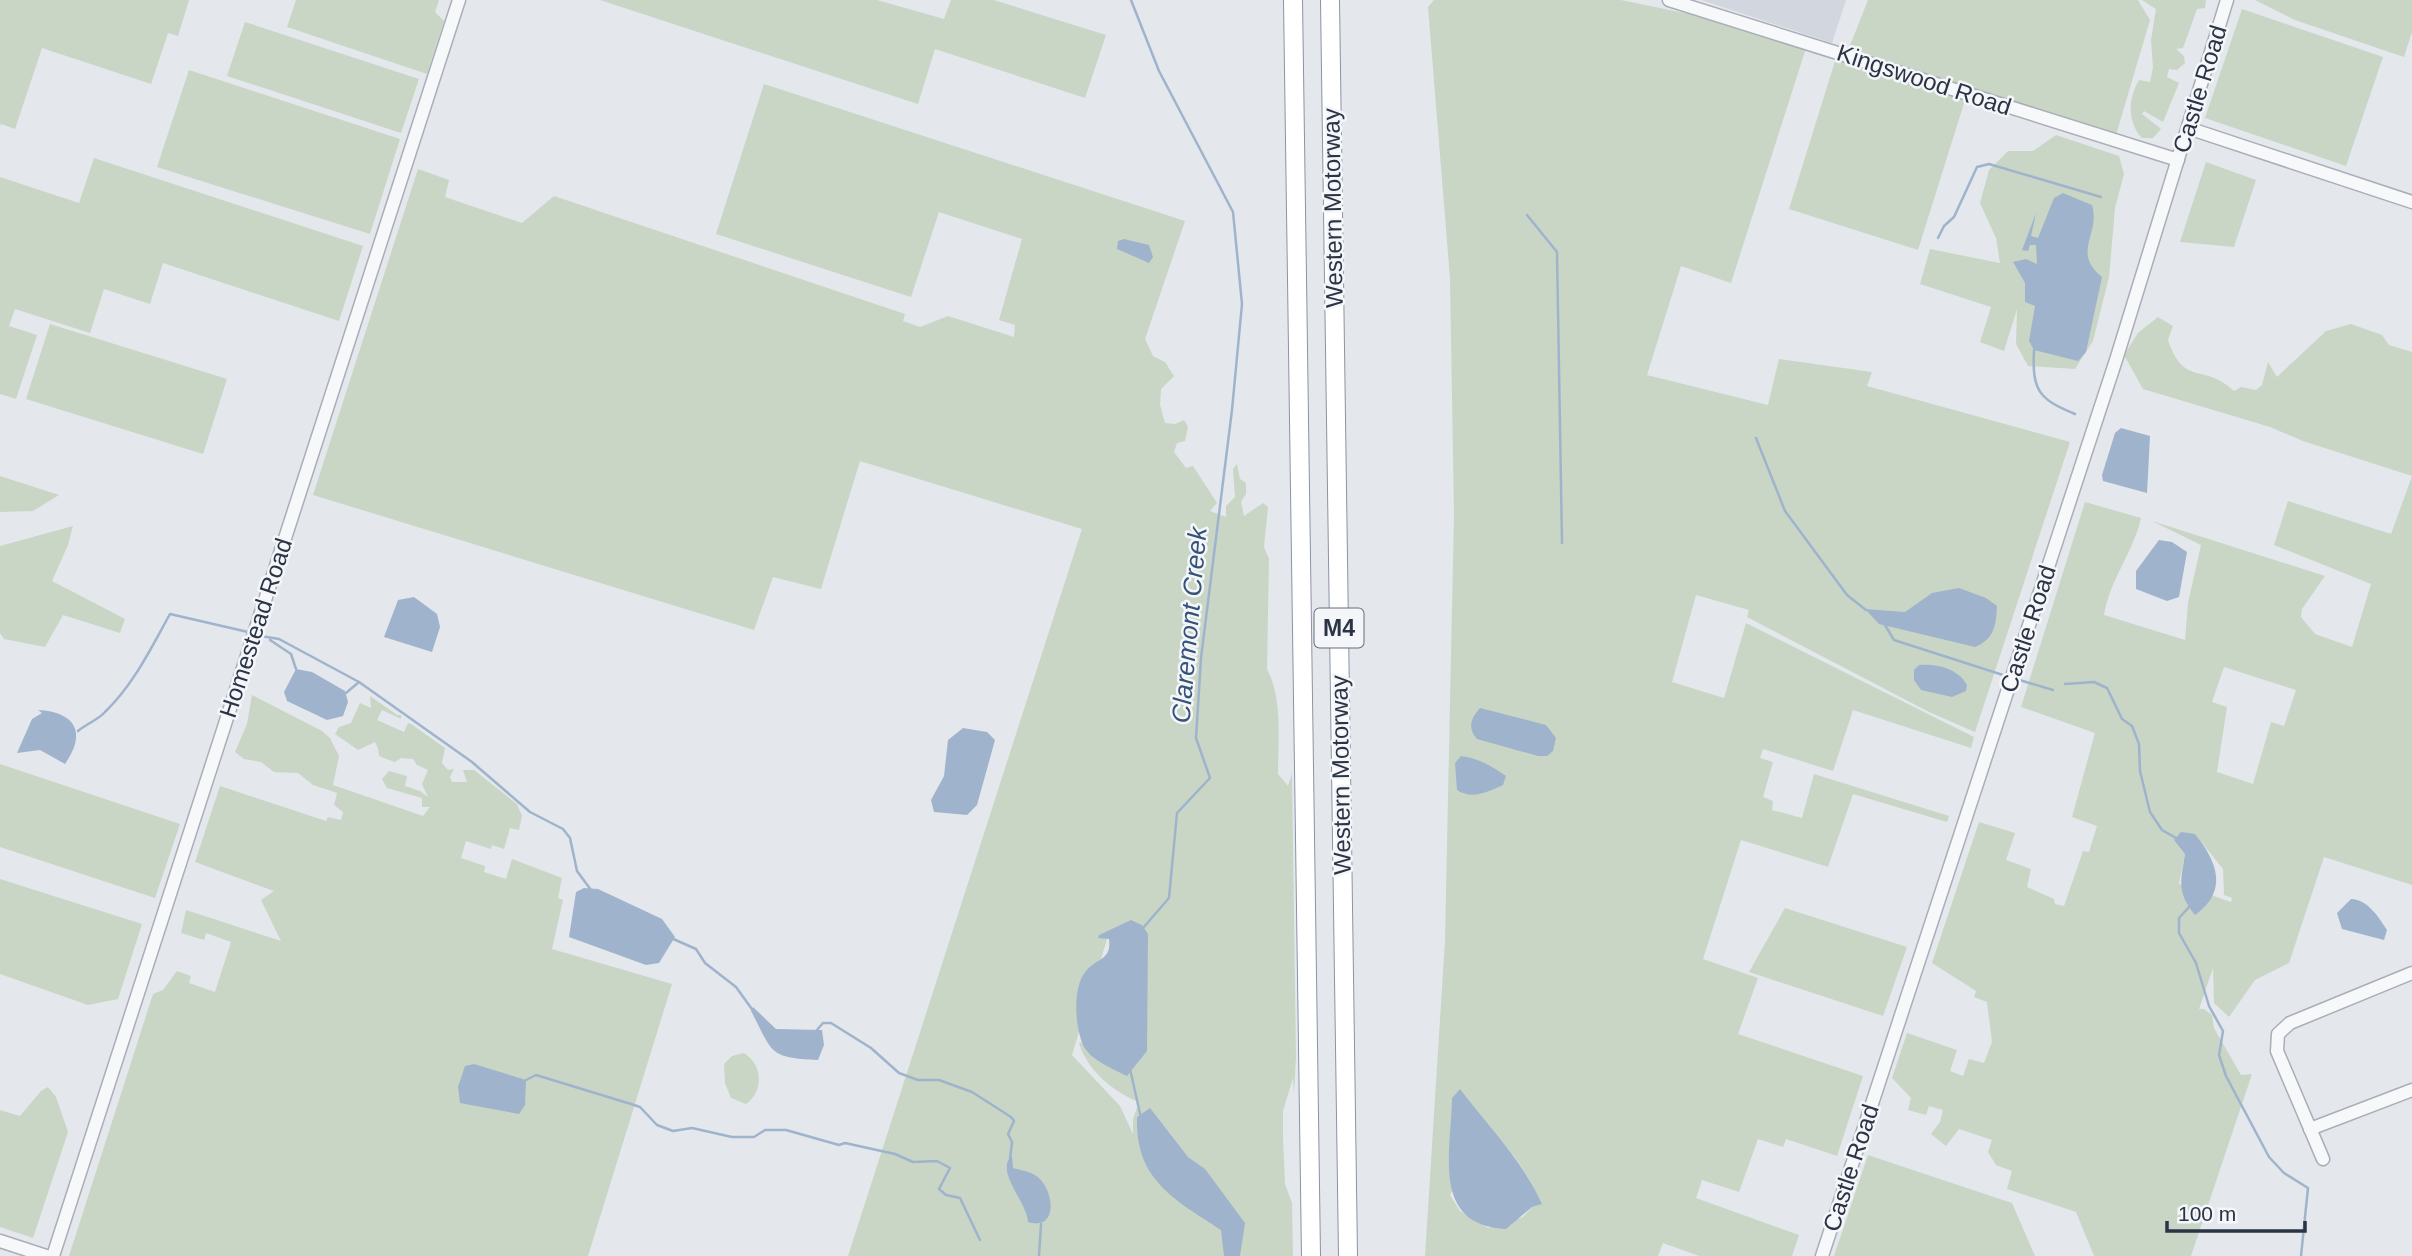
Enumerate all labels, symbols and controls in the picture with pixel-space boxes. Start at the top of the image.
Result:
street label: Castle Road [2167,22,2232,156]
street label: Kingswood Road [1834,39,2015,120]
street label: Western Motorway [1317,108,1348,308]
water label: Claremont Creek [1165,524,1213,724]
street label: Homestead Road [214,535,297,721]
street label: Castle Road [1994,562,2061,696]
road number: M4 [1314,608,1364,648]
street label: Western Motorway [1325,675,1356,875]
street label: Castle Road [1817,1101,1884,1235]
scale bar [2167,1190,2305,1234]
text: 100 m [2178,1202,2236,1225]

